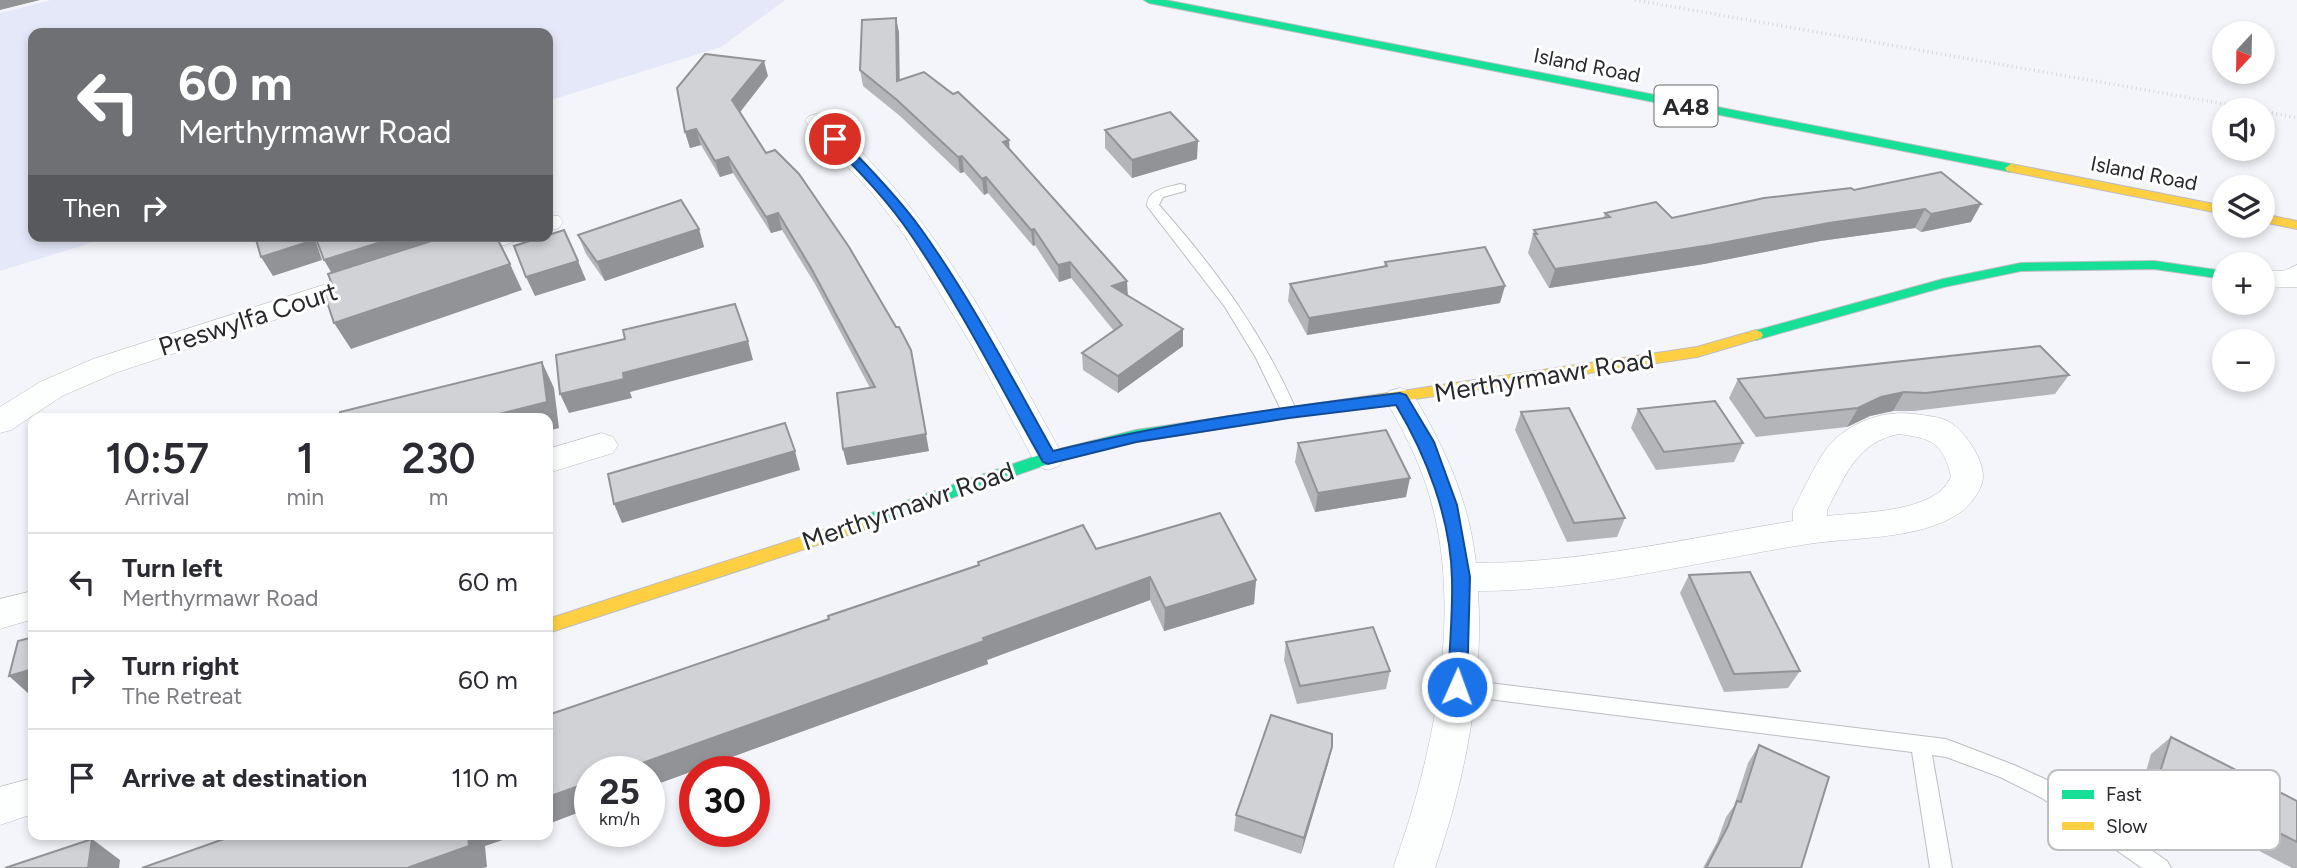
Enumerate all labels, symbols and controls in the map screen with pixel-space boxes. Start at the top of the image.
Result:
north arrow [2212,21,2275,84]
map controls [2212,21,2275,392]
street label: Island Road [1531,42,1643,88]
text: 60 m [178,53,293,112]
icon: left [63,56,154,147]
road number: A48 [1654,86,1718,126]
button: sound [2212,98,2275,161]
pin [805,109,865,169]
text: Merthyrmawr Road [178,113,452,151]
icon: arrive [816,120,854,158]
street label: Island Road [2088,150,2200,196]
button: layers [2212,175,2275,238]
icon: right [135,189,173,227]
text: Then [63,192,121,224]
button: + [2212,252,2275,315]
street label: Preswylfa Court [155,275,342,363]
button: − [2212,329,2275,392]
street label: Merthyrmawr Road [1432,343,1656,409]
text: 10:57 [105,433,209,484]
text: 1 [296,433,314,484]
text: 230 [401,433,476,484]
street label: Merthyrmawr Road [798,455,1018,557]
text: Arrival [125,483,190,511]
text: min [286,483,324,511]
text: m [429,483,448,511]
text: Turn left [122,552,223,584]
icon: left [63,563,101,601]
text: 60 m [458,566,518,598]
text: Merthyrmawr Road [122,584,319,612]
text: Turn right [122,650,239,682]
position arrow [1420,650,1494,724]
icon: right [63,661,101,699]
text: 60 m [458,664,518,696]
text: The Retreat [122,682,242,710]
speed limit sign: 30 [679,756,770,847]
icon: arrive [63,759,101,797]
text: Arrive at destination [122,762,367,794]
text: 110 m [451,762,518,794]
legend [2048,770,2280,850]
text: 25 [599,771,640,813]
text: Fast [2106,783,2142,806]
text: km/h [599,808,640,830]
text: Slow [2106,815,2148,838]

